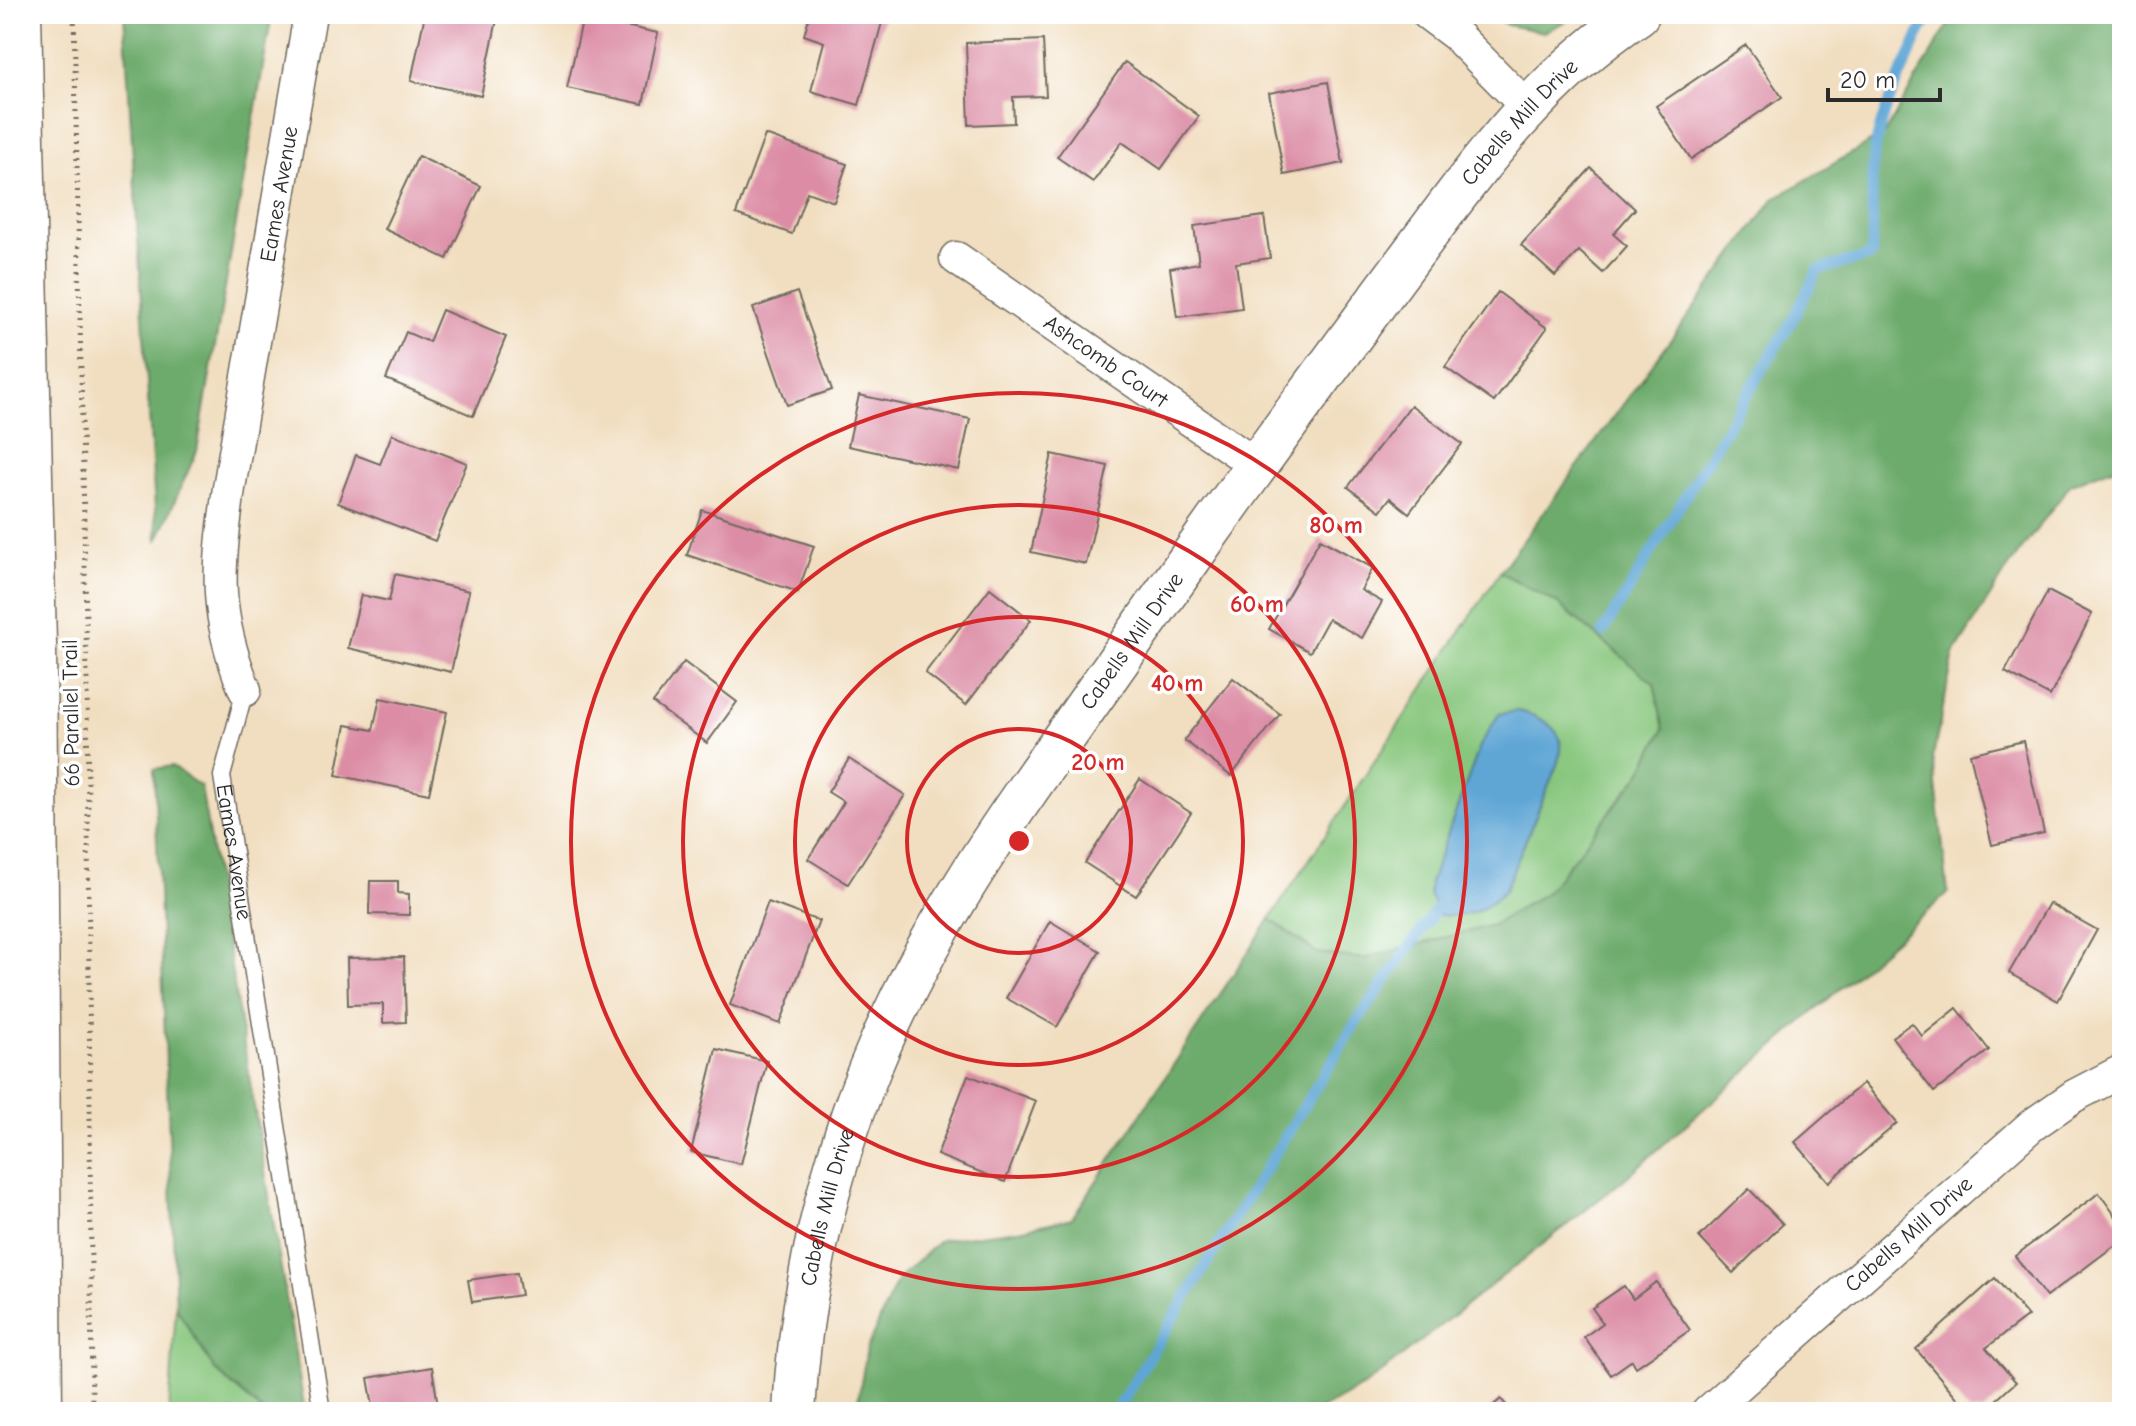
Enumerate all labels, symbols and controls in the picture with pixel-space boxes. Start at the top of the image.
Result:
scale bar [1828,52,1940,102]
street label: Cabells Mill Drive [1456,54,1583,191]
text: 20 m [1840,66,1895,94]
street label: Eames Avenue [255,124,304,264]
street label: Ashcomb Court [1039,310,1173,414]
text: 80 m [1309,511,1363,539]
street label: Cabells Mill Drive [1075,568,1189,715]
text: 60 m [1230,590,1284,618]
street label: 66 Parallel Trail [57,639,85,787]
text: 40 m [1151,669,1203,697]
text: 20 m [1071,748,1125,776]
street label: Eames Avenue [210,782,257,922]
centre of rings [1005,827,1033,855]
street label: Cabells Mill Drive [795,1125,860,1288]
street label: Cabells Mill Drive [1840,1171,1978,1298]

